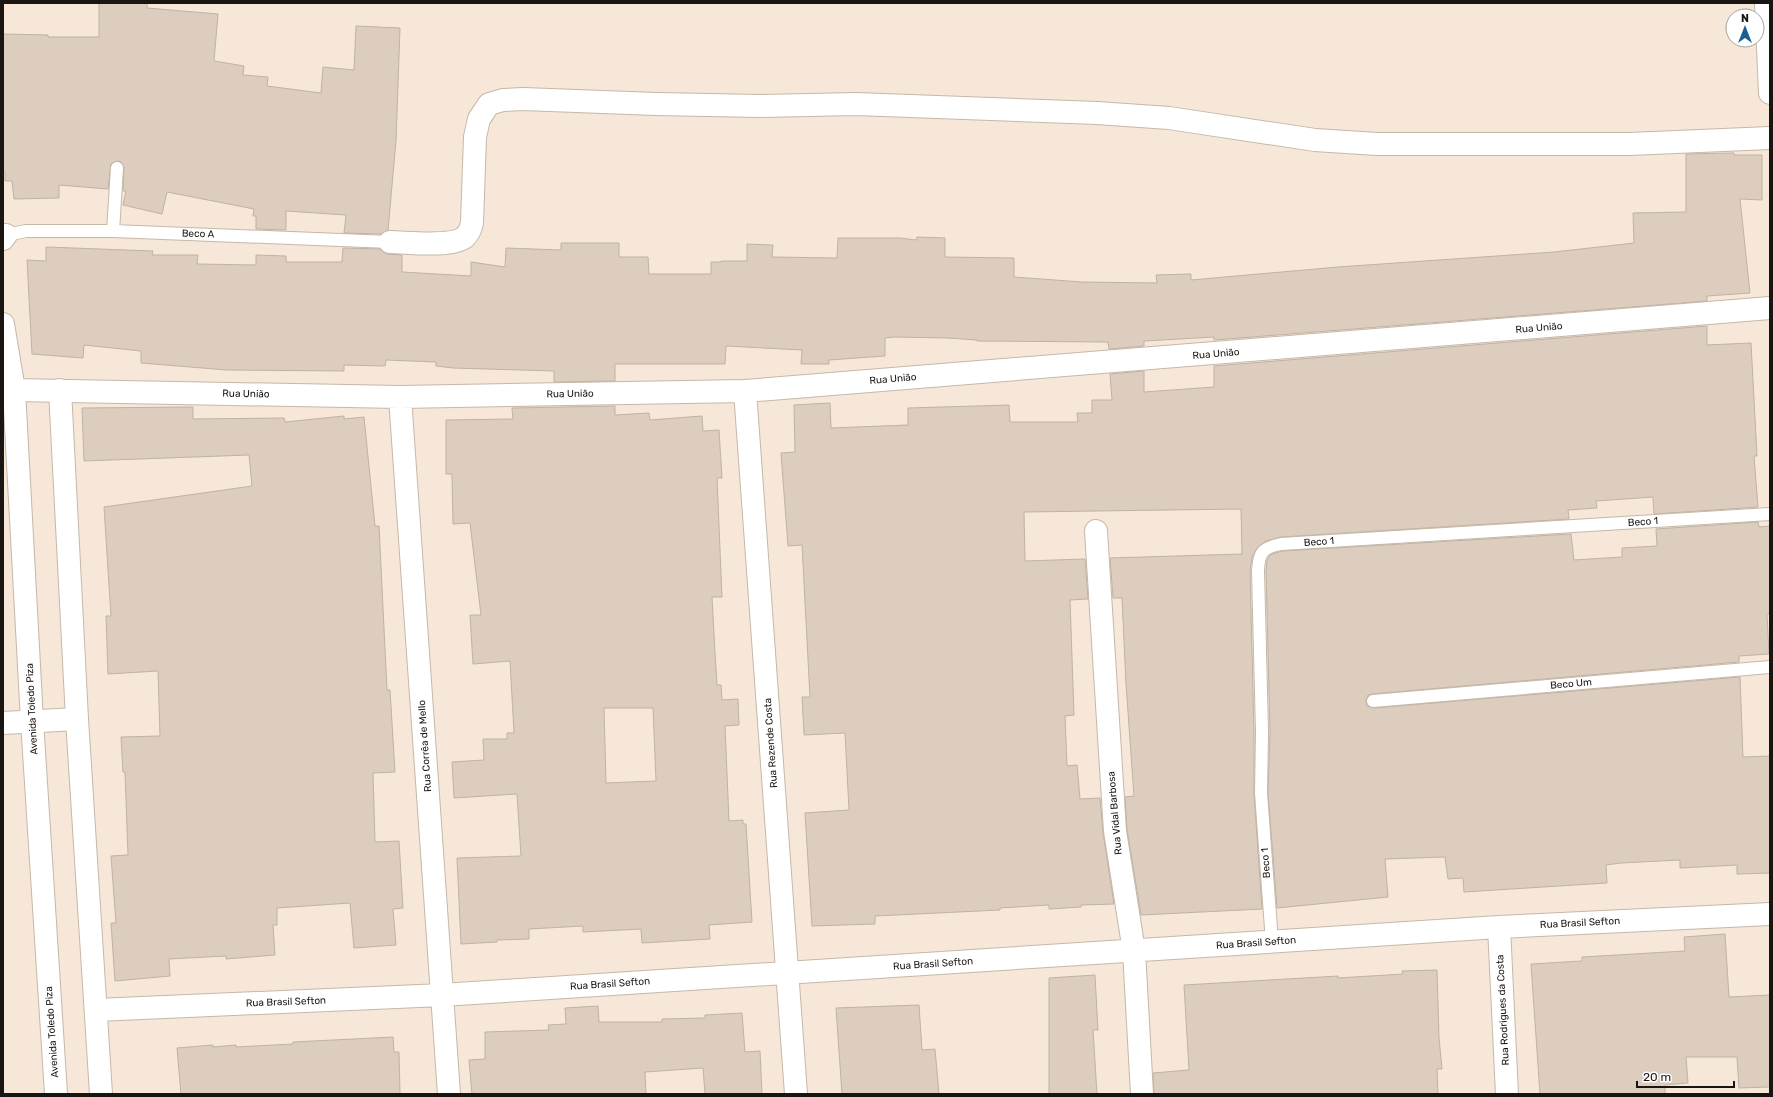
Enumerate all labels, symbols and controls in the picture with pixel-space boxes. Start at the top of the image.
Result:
north arrow [1725,8,1765,48]
text: N [1741,12,1749,25]
street label: Beco A [182,227,215,241]
street label: Rua União [1515,320,1563,336]
street label: Rua União [1192,346,1240,362]
street label: Rua União [869,371,917,387]
street label: Rua União [222,388,270,400]
street label: Rua União [546,388,594,400]
street label: Beco 1 [1627,515,1659,529]
street label: Beco 1 [1303,535,1335,549]
street label: Avenida Toledo Piza [24,663,40,755]
street label: Beco Um [1550,676,1592,692]
street label: Rua Rezende Costa [762,698,780,788]
street label: Rua Corrêa de Mello [416,699,434,792]
street label: Rua Vidal Barbosa [1105,771,1125,855]
street label: Beco 1 [1259,847,1273,879]
street label: Rua Brasil Sefton [1540,915,1620,931]
street label: Rua Brasil Sefton [1216,934,1296,952]
street label: Rua Rodrigues da Costa [1494,954,1512,1066]
street label: Rua Brasil Sefton [893,955,973,973]
street label: Rua Brasil Sefton [570,975,650,993]
street label: Avenida Toledo Piza [43,986,61,1078]
street label: Rua Brasil Sefton [246,995,326,1009]
scale bar [1637,1063,1734,1089]
text: 20 m [1643,1070,1671,1084]

